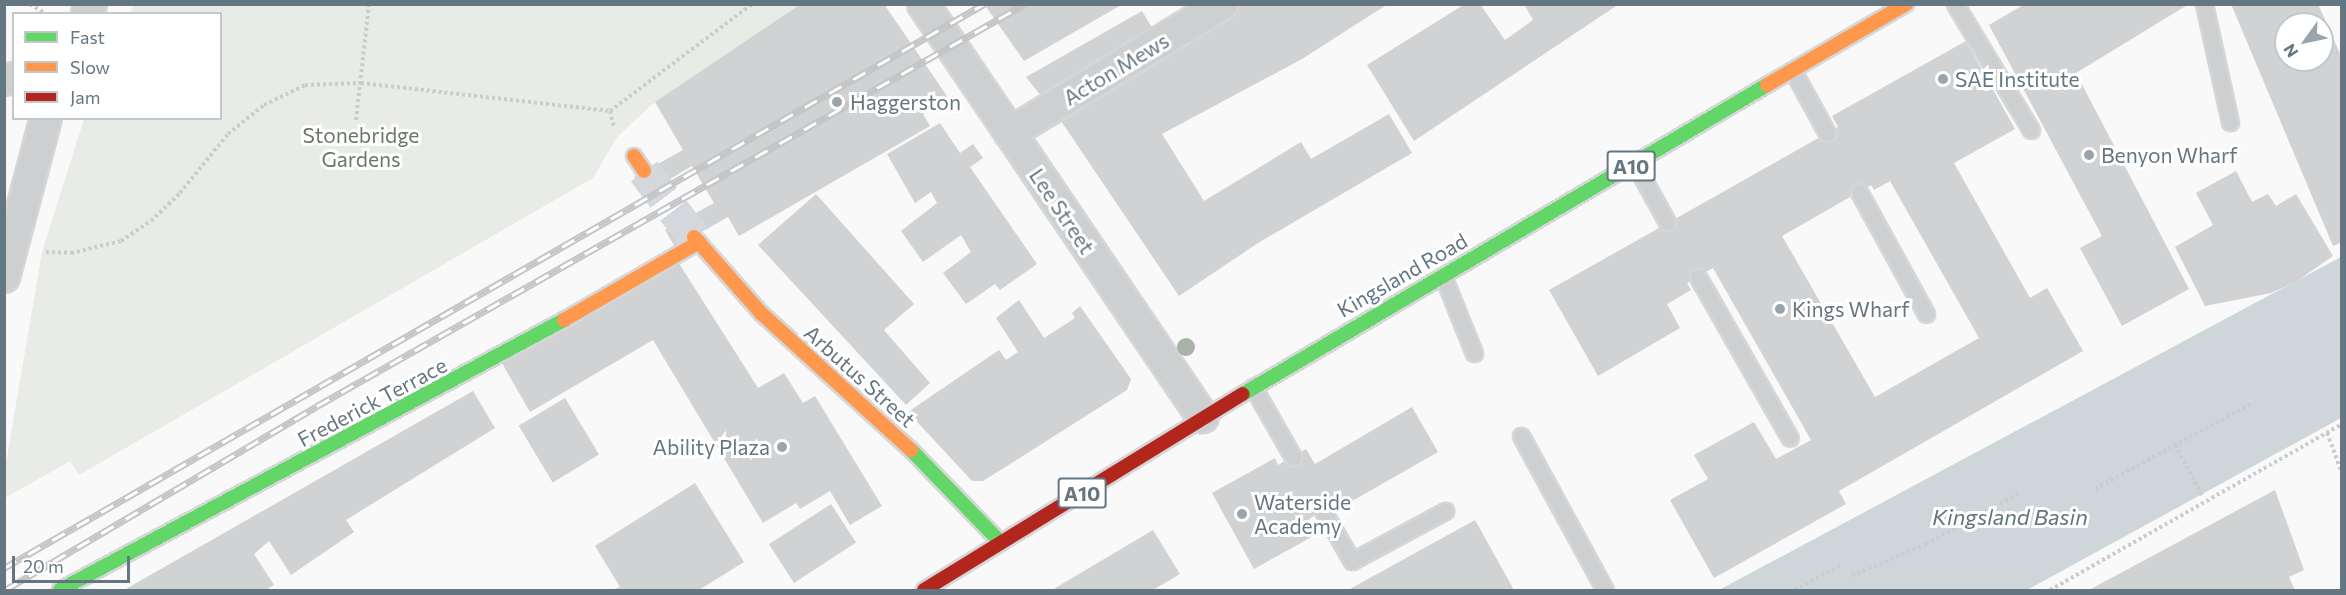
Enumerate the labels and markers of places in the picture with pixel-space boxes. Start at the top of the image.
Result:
place label: SAE Institute [1955,66,2080,92]
marker: SAE Institute [1936,72,1950,86]
place label: Haggerston [850,89,961,115]
marker: Haggerston [828,93,846,111]
place label: Benyon Wharf [2101,142,2238,168]
marker: Benyon Wharf [2082,148,2096,162]
place label: Kings Wharf [1792,296,1910,322]
marker: Kings Wharf [1773,302,1787,316]
place label: Ability Plaza [653,434,770,460]
marker: Ability Plaza [775,440,789,454]
place label: Waterside Academy [1254,489,1351,539]
marker: Waterside Academy [1235,507,1249,521]

